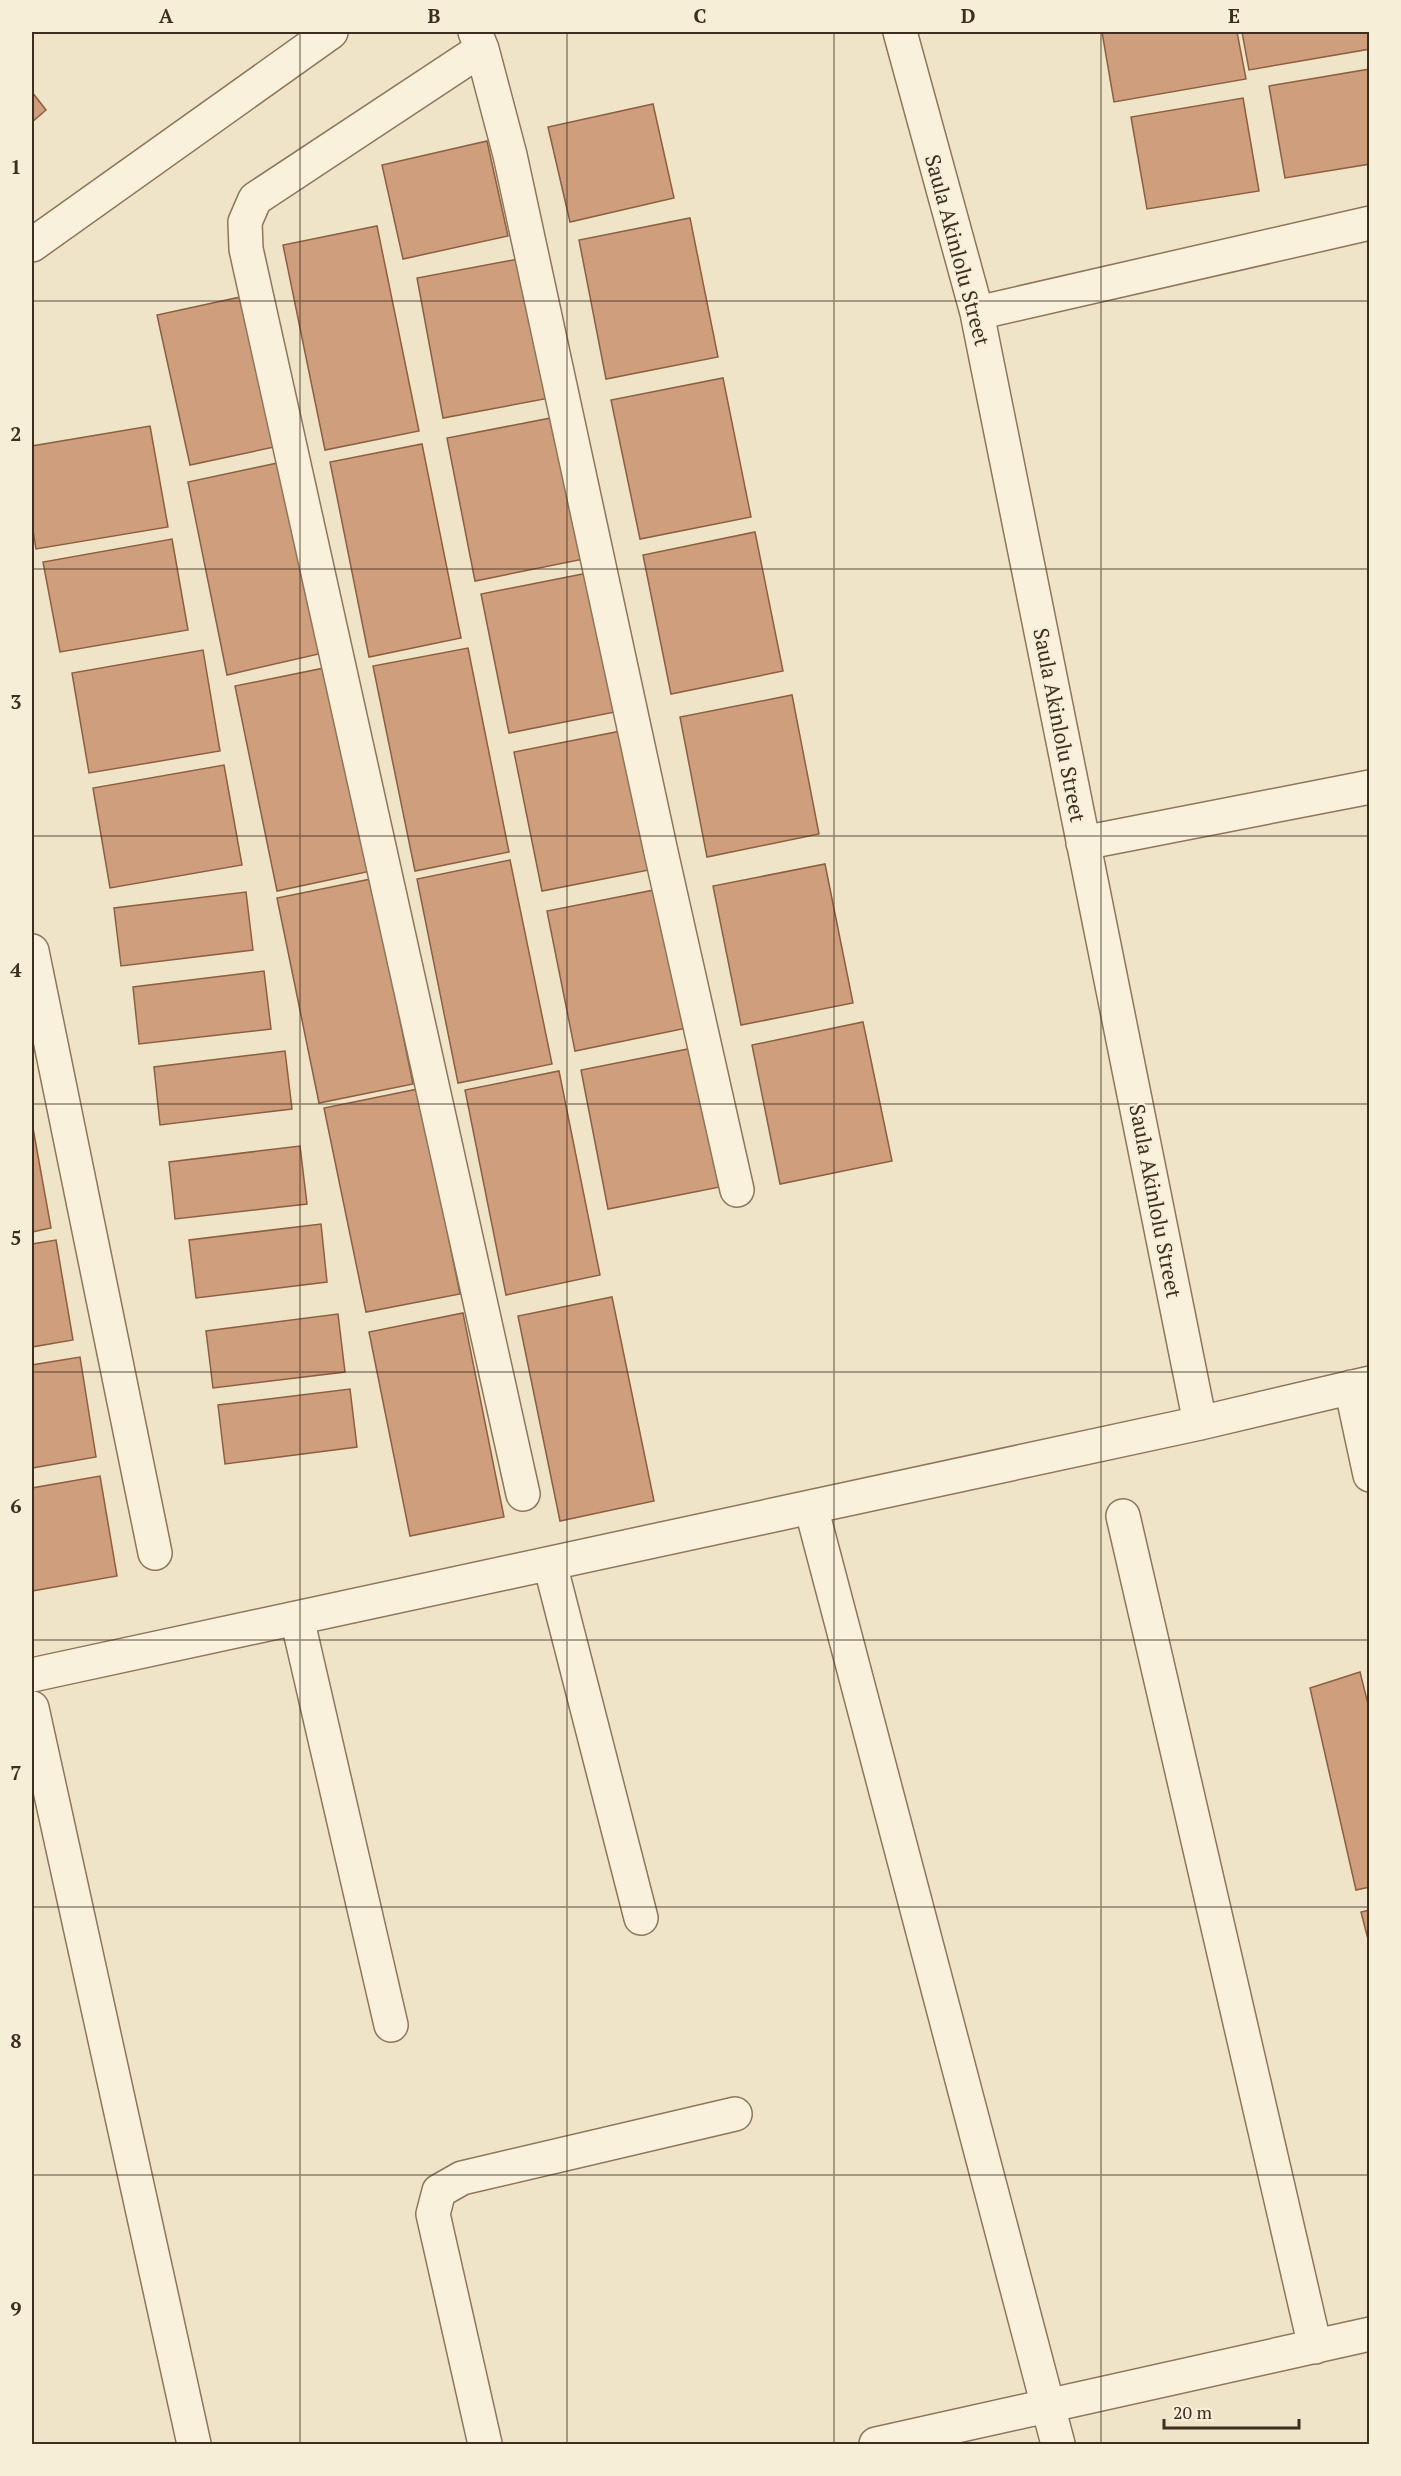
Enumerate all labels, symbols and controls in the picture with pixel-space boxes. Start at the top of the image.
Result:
text: A [159,2,174,29]
text: B [428,2,441,29]
text: C [693,2,707,29]
text: D [961,2,975,29]
text: E [1228,2,1240,29]
street label: Saula Akinlolu Street [919,151,997,349]
text: 1 [10,153,22,180]
text: 2 [10,420,22,447]
street label: Saula Akinlolu Street [1027,626,1093,825]
text: 3 [10,688,22,715]
text: 4 [10,956,22,983]
street label: Saula Akinlolu Street [1123,1102,1189,1301]
text: 5 [10,1224,22,1251]
text: 6 [10,1492,22,1519]
text: 7 [10,1759,22,1786]
text: 8 [10,2027,22,2054]
text: 9 [10,2295,22,2322]
scale bar [1164,2392,1299,2430]
text: 20 m [1173,2400,1213,2424]

